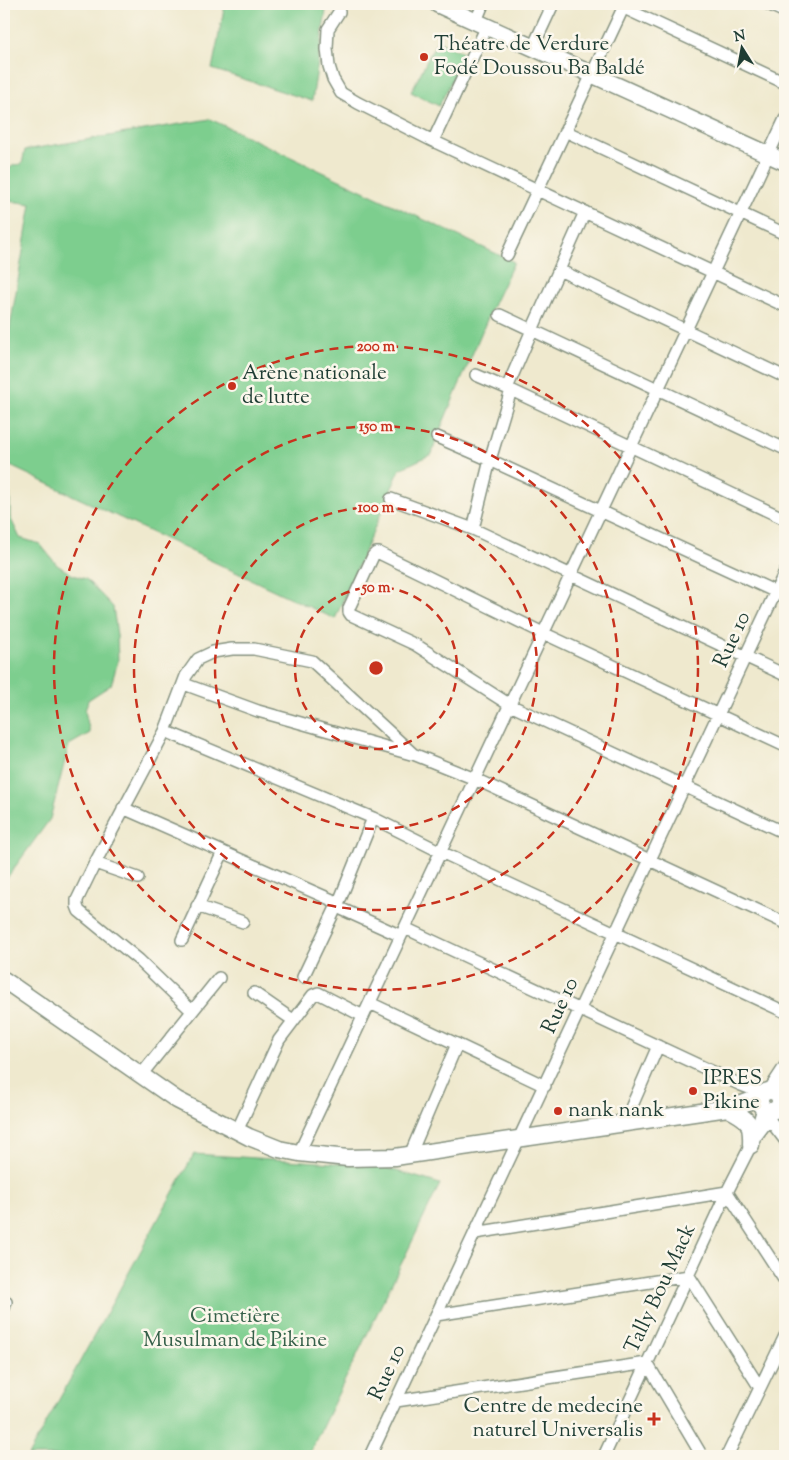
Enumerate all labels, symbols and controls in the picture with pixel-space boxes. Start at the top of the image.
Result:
north arrow [716,22,766,72]
text: N [733,26,747,48]
place label: Théatre de Verdure Fodé Doussou Ba Baldé [434,30,645,84]
marker: Théatre de Verdure Fodé Doussou Ba Baldé [418,51,430,63]
text: 200 m [357,337,396,358]
place label: Arène nationale de lutte [242,359,387,413]
marker: Arène nationale de lutte [226,380,238,392]
text: 150 m [359,417,393,438]
text: 100 m [358,498,395,519]
text: 50 m [361,578,391,599]
street label: Rue 10 [707,607,759,673]
centre of rings [367,659,385,677]
street label: Rue 10 [535,973,587,1039]
place label: IPRES Pikine [703,1064,762,1118]
marker: IPRES Pikine [687,1085,699,1097]
place label: nank nank [568,1096,665,1126]
marker: nank nank [552,1105,564,1117]
street label: Tally Bou Mack [618,1219,704,1359]
park label: Cimetière Musulman de Pikine [143,1302,327,1356]
street label: Rue 10 [362,1340,414,1406]
place label: Centre de medecine naturel Universalis [464,1392,643,1446]
marker: Centre de medecine naturel Universalis [647,1412,661,1426]

